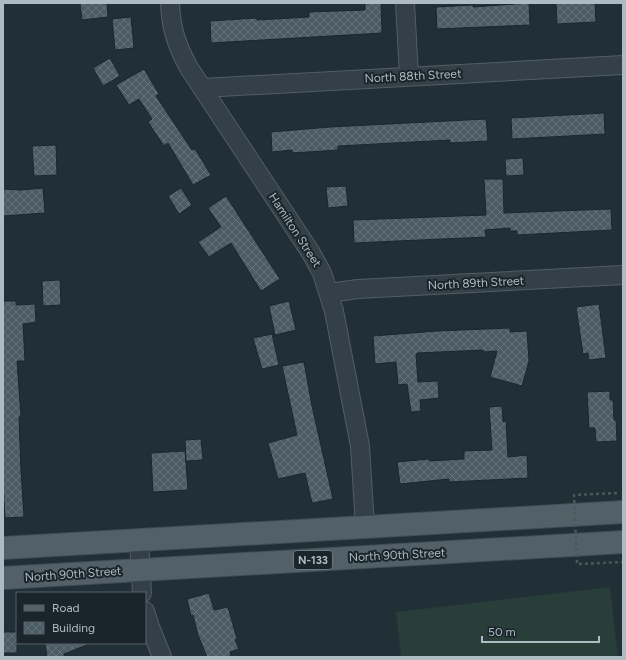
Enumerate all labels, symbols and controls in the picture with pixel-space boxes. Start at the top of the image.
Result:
street label: North 88th Street [364,66,462,86]
street label: Hamilton Street [266,190,324,270]
street label: North 89th Street [427,273,525,293]
street label: North 90th Street [348,545,446,565]
road number: N-133 [294,551,332,569]
street label: North 90th Street [24,564,122,584]
legend [16,592,146,644]
text: Road [52,601,80,615]
scale bar [482,618,599,644]
text: Building [52,621,95,635]
text: 50 m [488,625,516,639]

